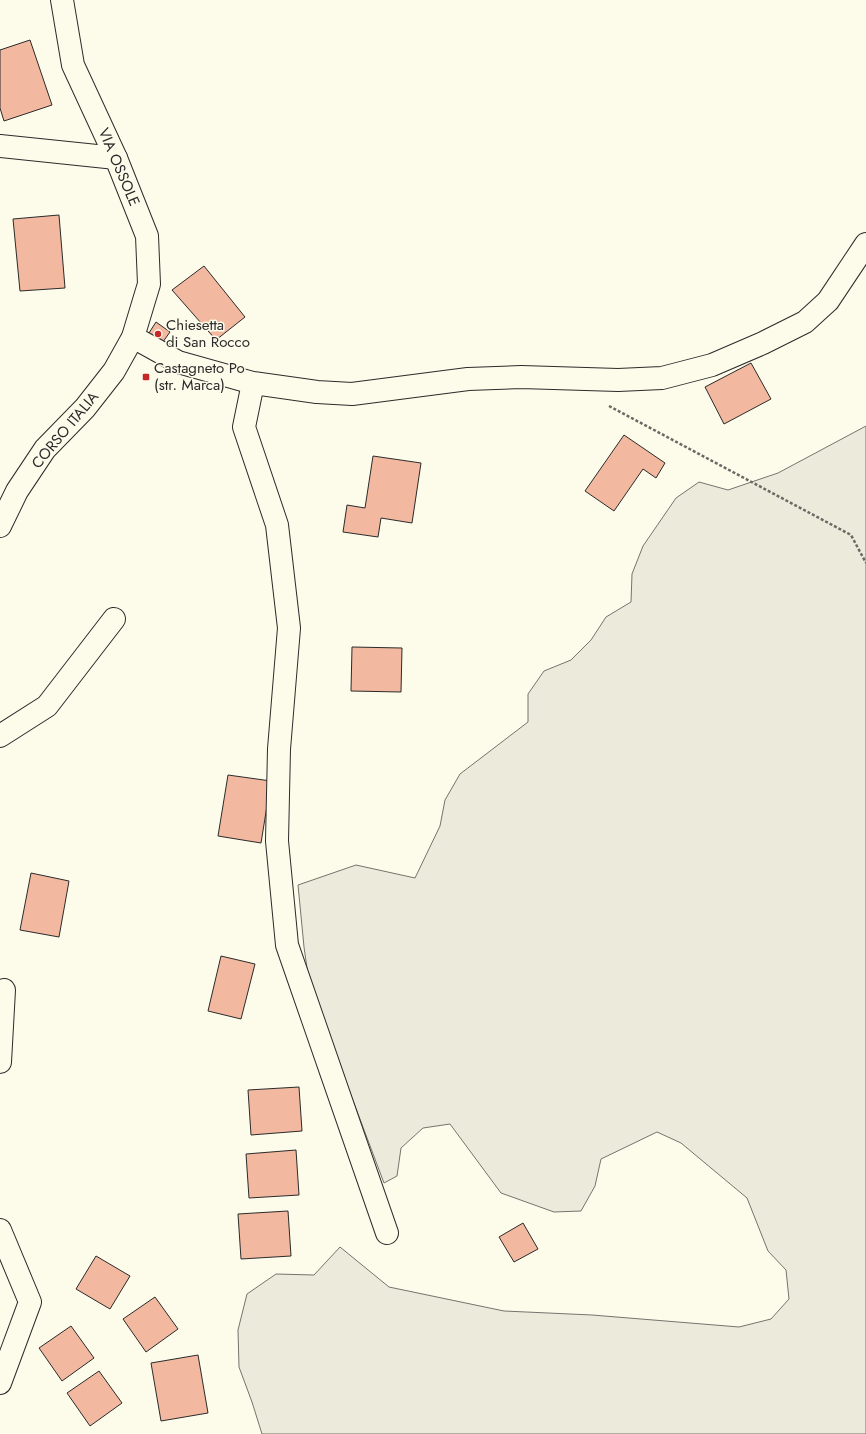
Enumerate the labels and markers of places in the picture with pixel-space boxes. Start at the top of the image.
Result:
place label: Chiesetta di San Rocco [166,314,250,353]
marker: Chiesetta di San Rocco [153,329,163,339]
place label: Castagneto Po (str. Marca) [154,357,245,396]
marker: Castagneto Po (str. Marca) [141,372,151,382]

